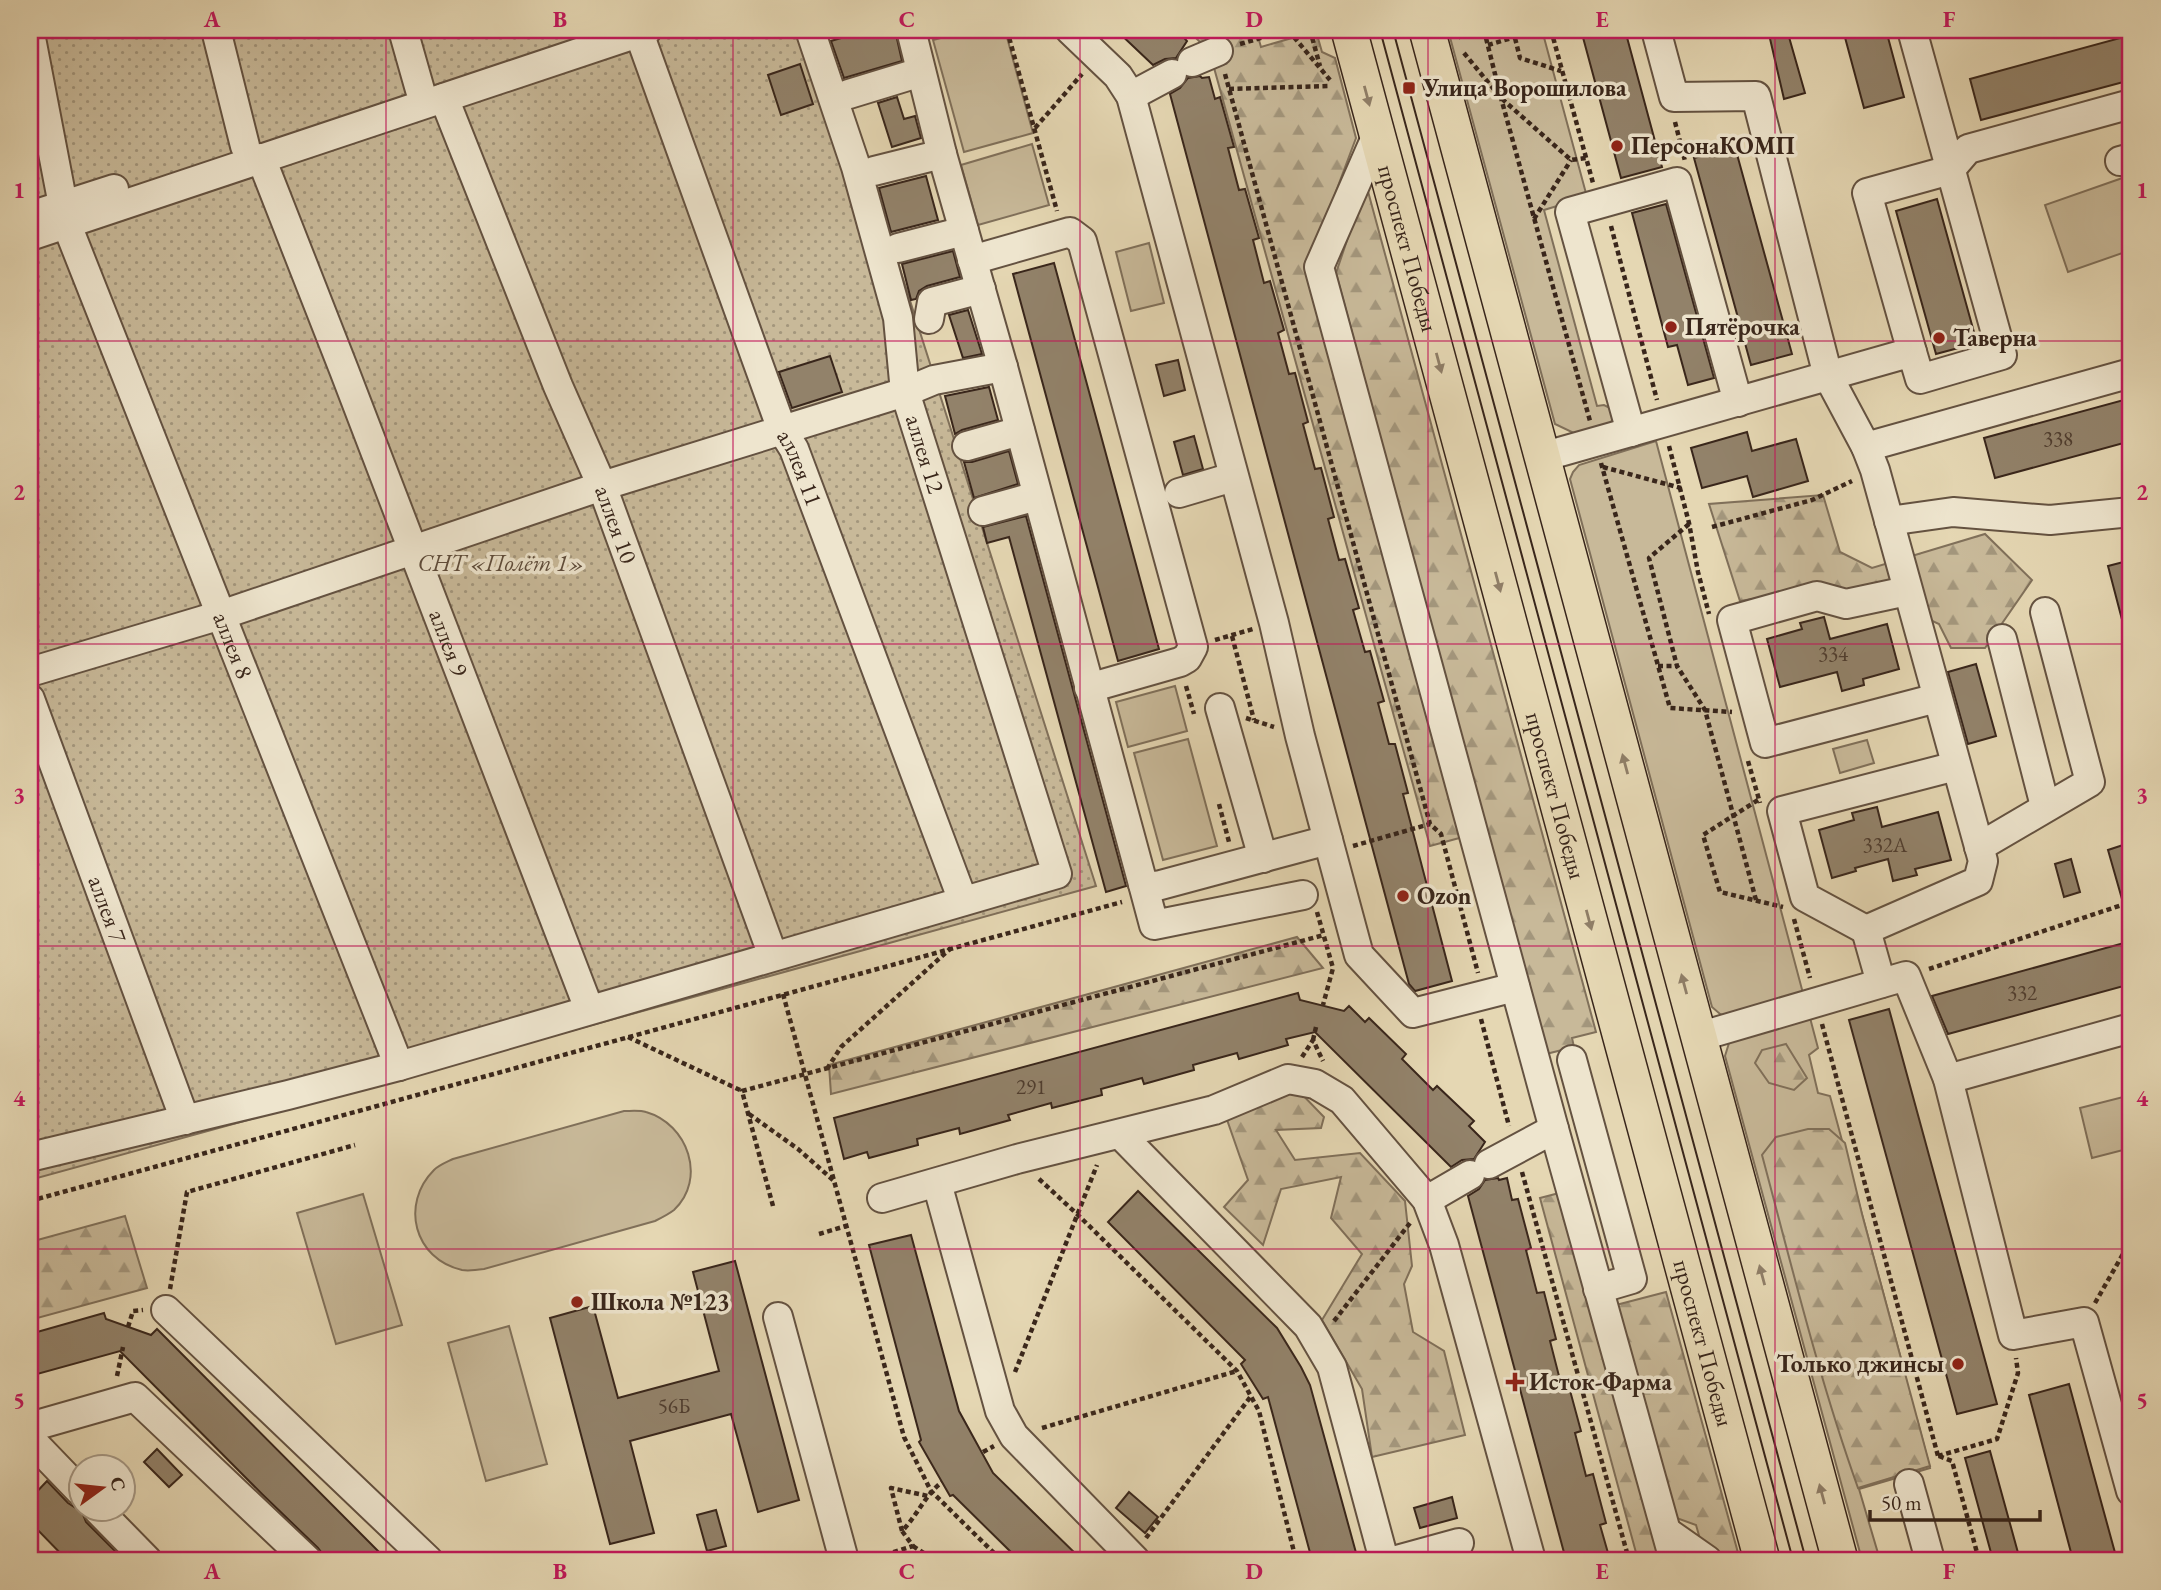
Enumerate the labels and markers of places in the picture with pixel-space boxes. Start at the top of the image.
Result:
place label: Улица Ворошилова [1422,72,1627,103]
marker: Улица Ворошилова [1401,80,1417,96]
place label: ПерсонаКОМП [1631,130,1795,161]
marker: ПерсонаКОМП [1609,138,1625,154]
place label: Пятёрочка [1685,311,1800,342]
marker: Пятёрочка [1663,319,1679,335]
place label: Таверна [1953,322,2037,353]
marker: Таверна [1931,330,1947,346]
place label: Ozon [1417,880,1472,911]
marker: Ozon [1395,888,1411,904]
place label: Школа №123 [591,1286,730,1317]
marker: Школа №123 [569,1294,585,1310]
place label: Только джинсы [1776,1348,1944,1379]
marker: Только джинсы [1950,1356,1966,1372]
place label: Исток-Фарма [1529,1366,1672,1397]
marker: Исток-Фарма [1507,1374,1523,1390]

